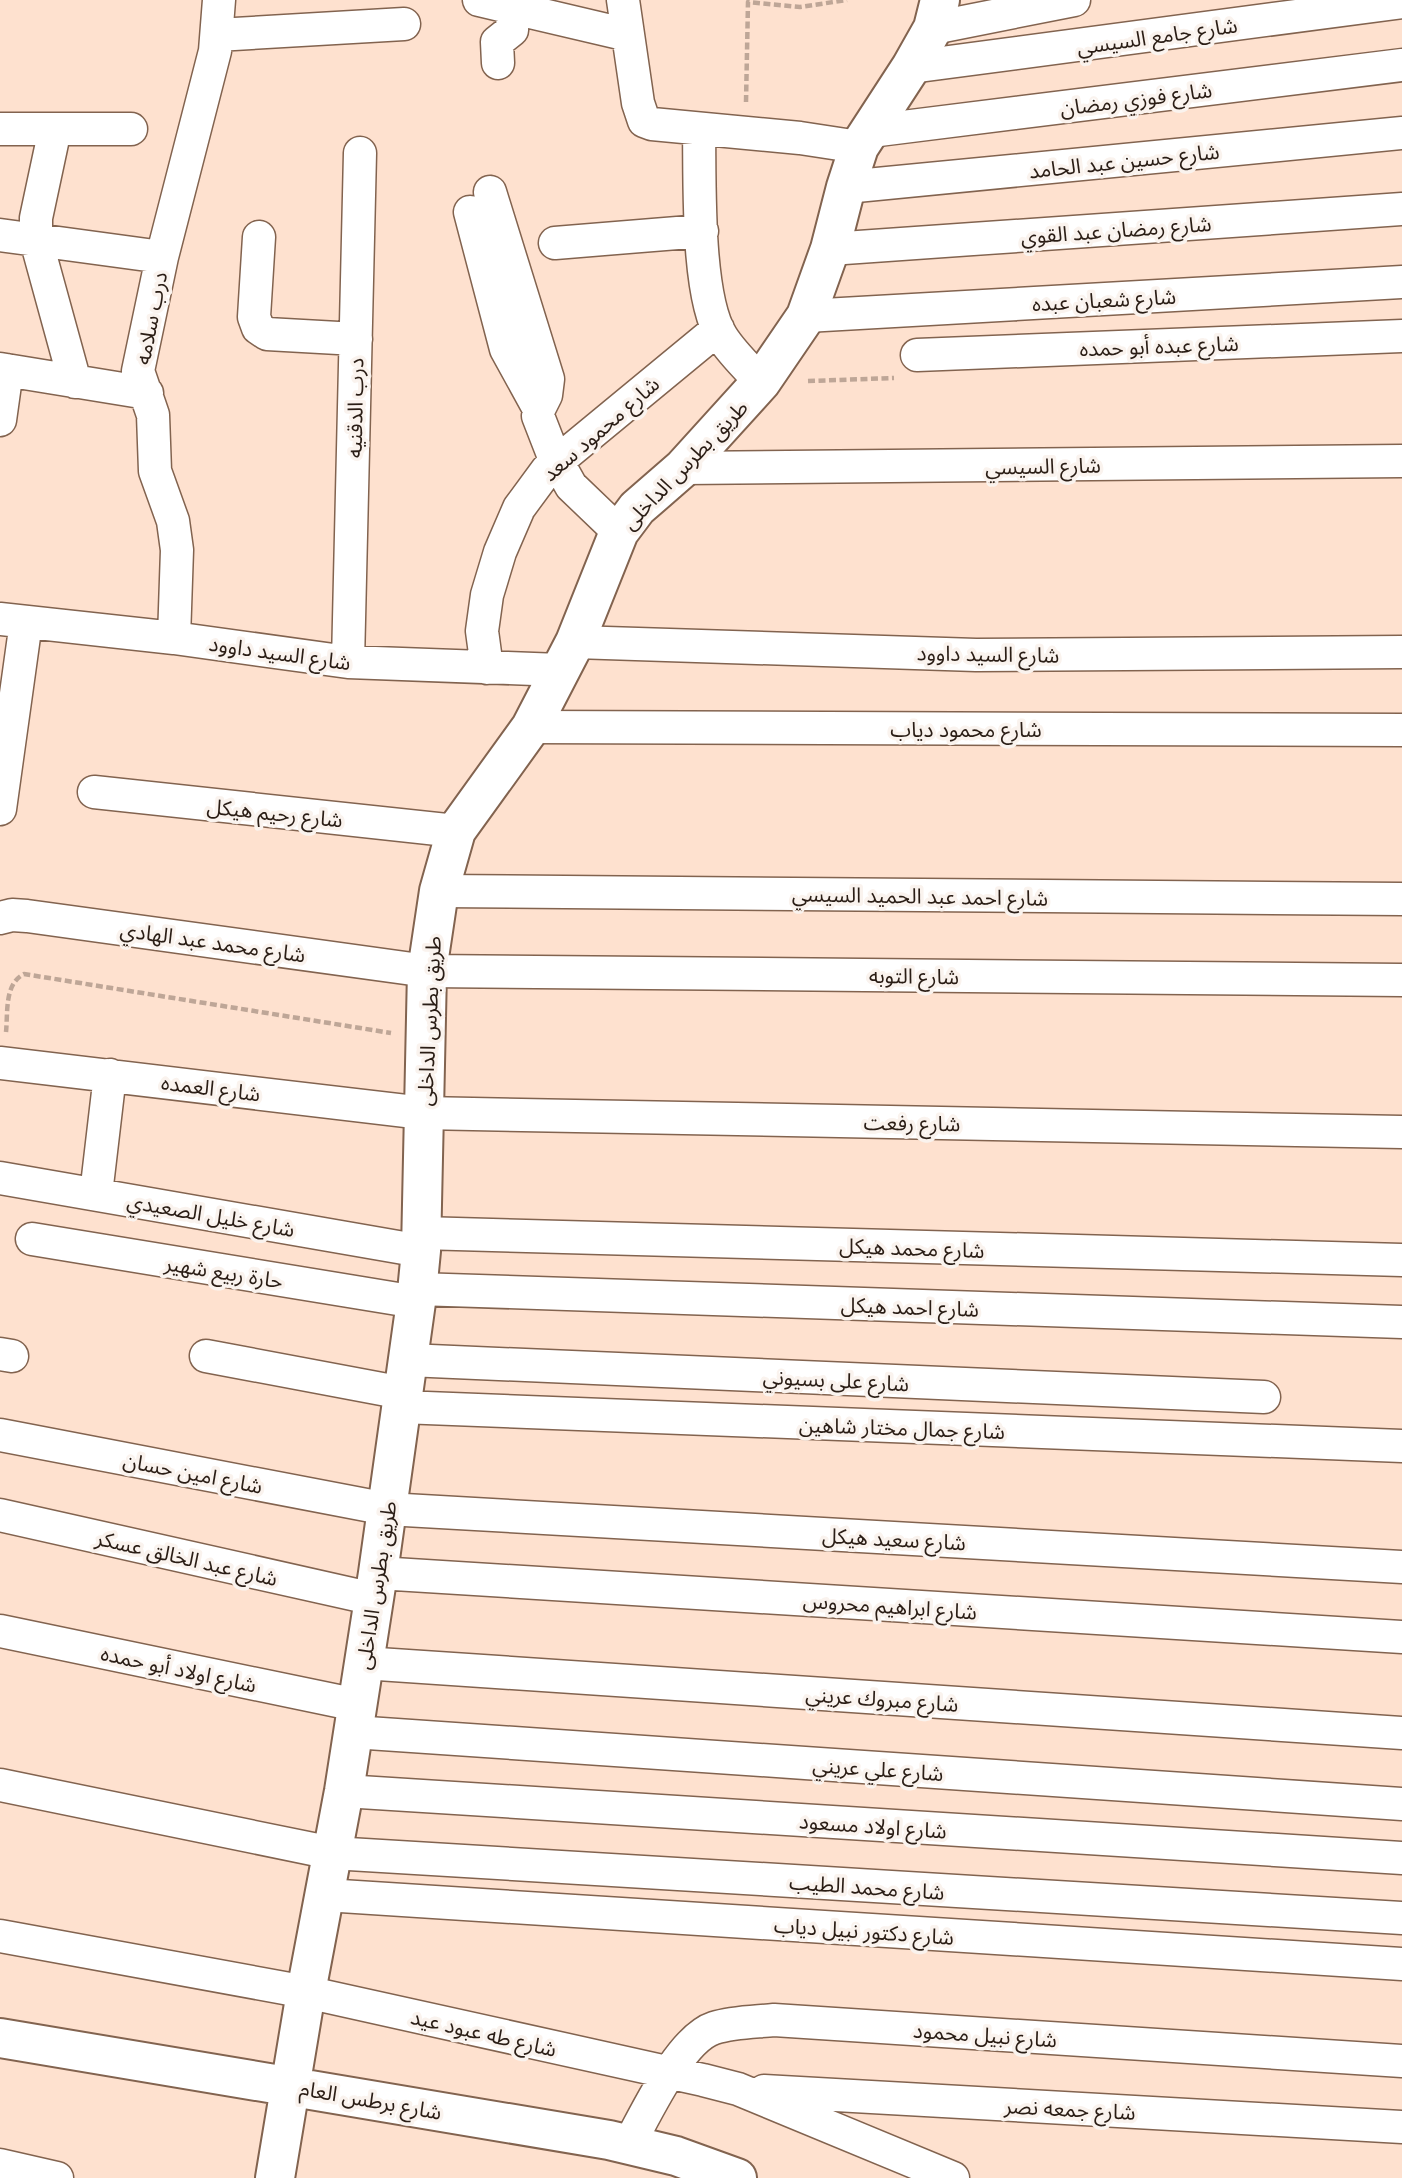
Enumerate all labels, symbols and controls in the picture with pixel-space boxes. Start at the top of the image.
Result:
street label: شارع جامع السيسي [1075,11,1240,63]
street label: شارع فوزي رمضان [1059,76,1214,125]
street label: شارع حسين عبد الحامد [1027,138,1221,186]
street label: شارع رمضان عبد القوي [1020,210,1213,253]
street label: درب سلامه [129,269,172,367]
street label: شارع شعبان عبده [1031,283,1177,319]
street label: شارع عبده أبو حمده [1079,330,1239,364]
street label: درب الدقنيه [341,358,368,458]
street label: شارع محمود سعد [536,370,666,489]
street label: طريق بطرس الداخلى [616,394,754,535]
street label: شارع السيسي [985,451,1101,483]
street label: شارع السيد داوود [207,630,352,678]
street label: شارع السيد داوود [916,639,1060,671]
street label: شارع محمود دياب [890,716,1042,745]
street label: شارع رحيم هيكل [205,792,344,836]
street label: شارع احمد عبد الحميد السيسي [791,880,1048,915]
street label: شارع محمد عبد الهادي [118,916,307,971]
street label: طريق بطرس الداخلى [411,935,447,1107]
street label: شارع التوبه [869,962,959,992]
street label: شارع العمده [160,1069,262,1109]
street label: شارع رفعت [863,1109,961,1139]
street label: شارع خليل الصعيدي [124,1187,297,1246]
street label: شارع محمد هيكل [839,1232,985,1266]
street label: حارة ربيع شهير [161,1249,285,1297]
street label: شارع احمد هيكل [840,1291,980,1325]
street label: شارع على بسيوني [762,1363,910,1400]
street label: شارع جمال مختار شاهين [798,1411,1005,1447]
street label: شارع امين حسان [120,1446,265,1502]
street label: طريق بطرس الداخلى [349,1499,403,1671]
street label: شارع سعيد هيكل [821,1522,967,1558]
street label: شارع عبد الخالق عسكر [92,1524,280,1594]
street label: شارع ابراهيم محروس [802,1586,978,1628]
street label: شارع اولاد أبو حمده [98,1639,259,1701]
street label: شارع مبروك عريني [804,1680,959,1721]
street label: شارع علي عريني [811,1751,944,1790]
street label: شارع اولاد مسعود [798,1807,948,1847]
street label: شارع محمد الطيب [788,1868,945,1908]
street label: شارع دكتور نبيل دياب [773,1911,955,1953]
street label: شارع طه عبود عيد [408,2003,559,2065]
street label: شارع نبيل محمود [912,2017,1058,2055]
street label: شارع برطس العام [297,2074,444,2129]
street label: شارع جمعه نصر [1003,2092,1136,2128]

